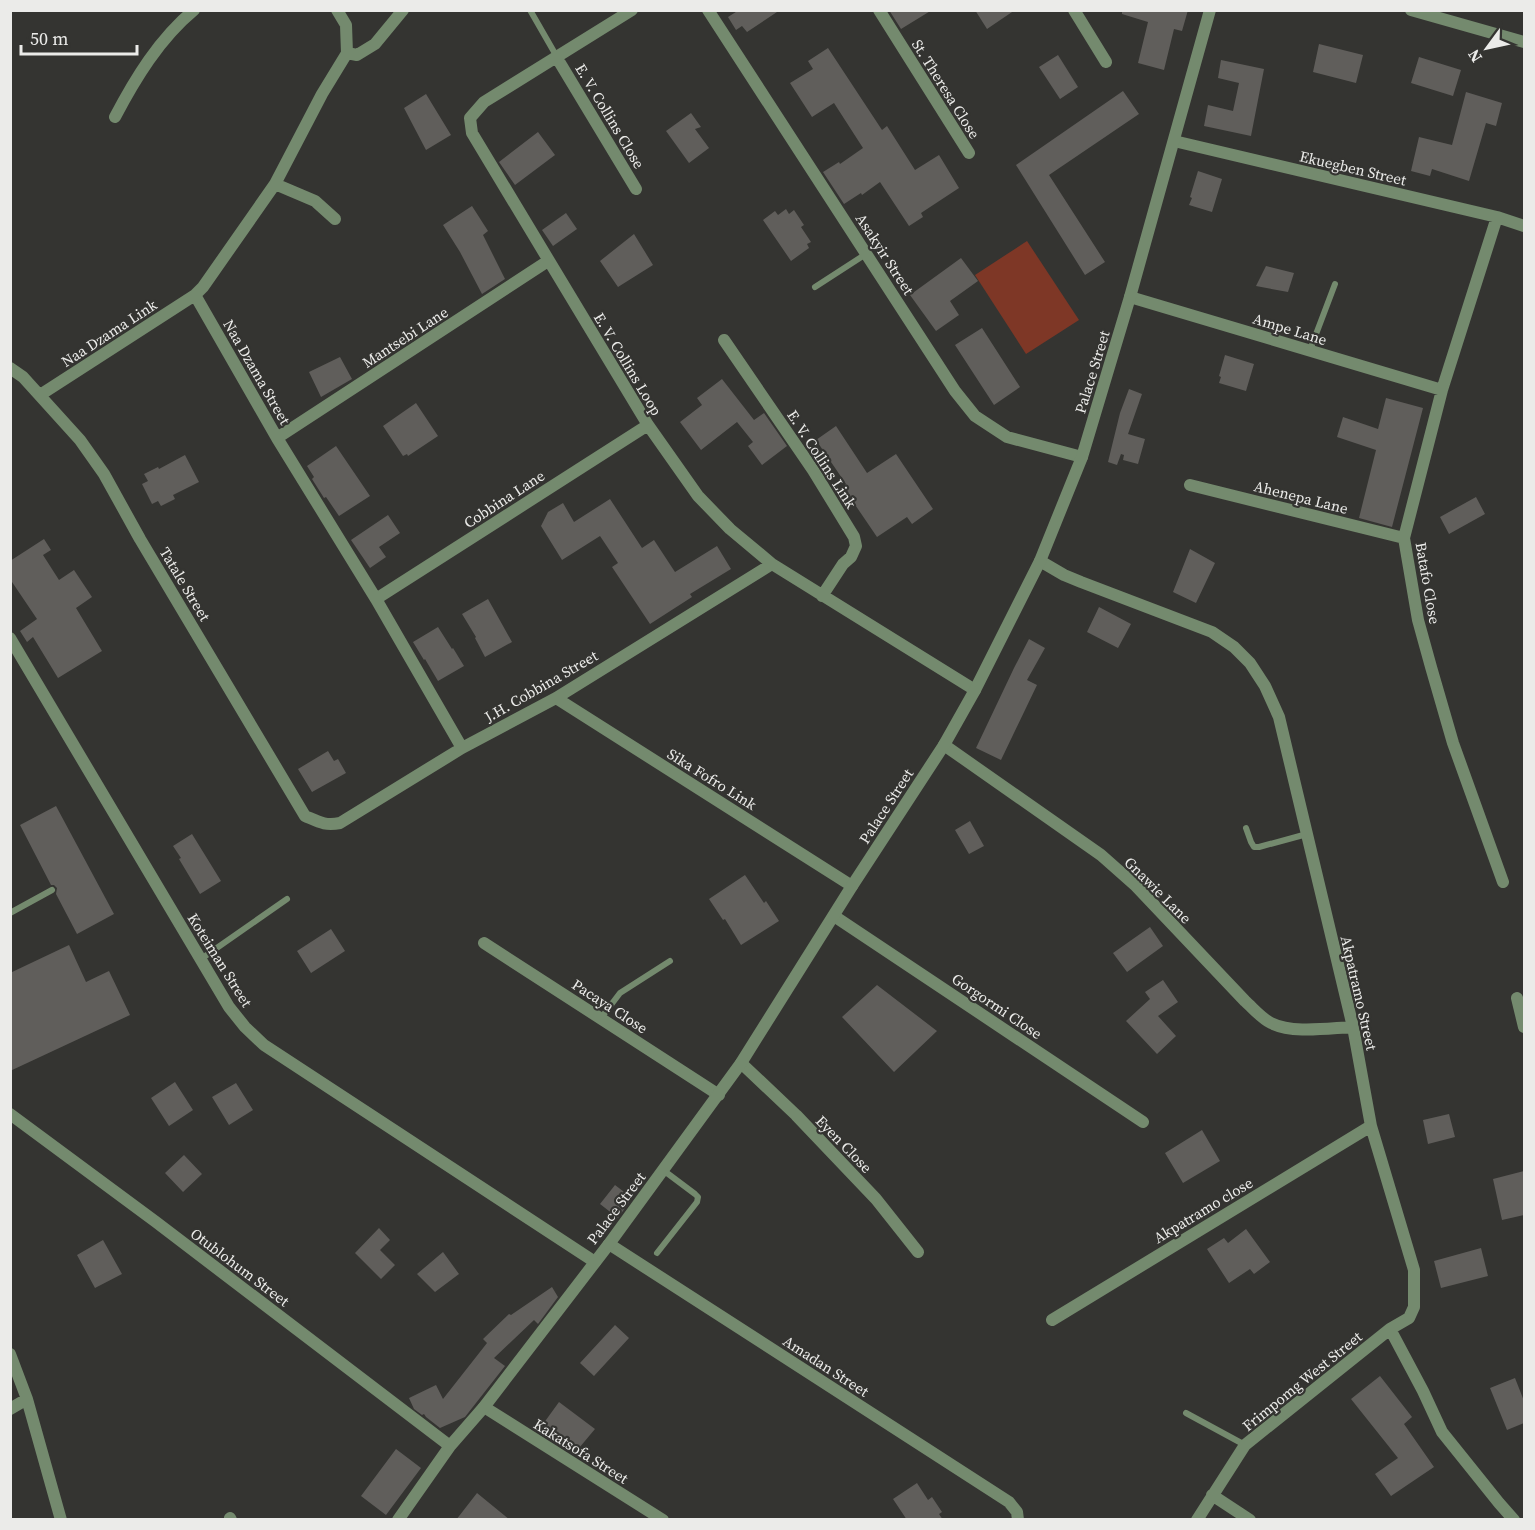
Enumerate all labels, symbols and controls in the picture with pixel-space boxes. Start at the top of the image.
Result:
scale bar [21,18,136,56]
north arrow [1457,18,1517,78]
text: 50 m [30,26,68,51]
street label: St. Theresa Close [907,35,985,143]
text: N [1462,45,1487,67]
street label: E. V. Collins Close [570,60,650,173]
street label: Ekuegben Street [1298,146,1408,190]
street label: Asakyir Street [851,209,919,299]
street label: Naa Dzama Link [57,294,162,372]
street label: Mantsebi Lane [358,301,452,373]
street label: Ampe Lane [1250,308,1330,350]
street label: E. V. Collins Loop [589,309,667,420]
street label: Naa Dzama Street [218,316,296,428]
street label: Palace Street [1069,328,1115,416]
street label: E. V. Collins Link [782,406,862,513]
street label: Cobbina Lane [459,465,549,533]
street label: Ahenepa Lane [1252,475,1351,519]
street label: Batafo Close [1410,540,1446,626]
street label: Tatale Street [155,543,215,625]
street label: J.H. Cobbina Street [480,645,601,727]
street label: Sika Fofro Link [663,743,761,815]
street label: Palace Street [854,764,918,848]
street label: Gnawie Lane [1120,852,1196,928]
street label: Koteiman Street [183,909,257,1011]
street label: Akpatramo Street [1336,934,1382,1052]
street label: Gorgormi Close [948,968,1047,1044]
street label: Pacaya Close [568,974,652,1038]
street label: Eyen Close [811,1111,877,1178]
street label: Palace Street [582,1167,650,1249]
street label: Akpatramo close [1149,1172,1257,1248]
street label: Otublohum Street [186,1223,294,1311]
street label: Frimpomg West Street [1238,1326,1366,1436]
street label: Amadan Street [779,1330,873,1402]
street label: Kakatsofa Street [530,1413,633,1489]

